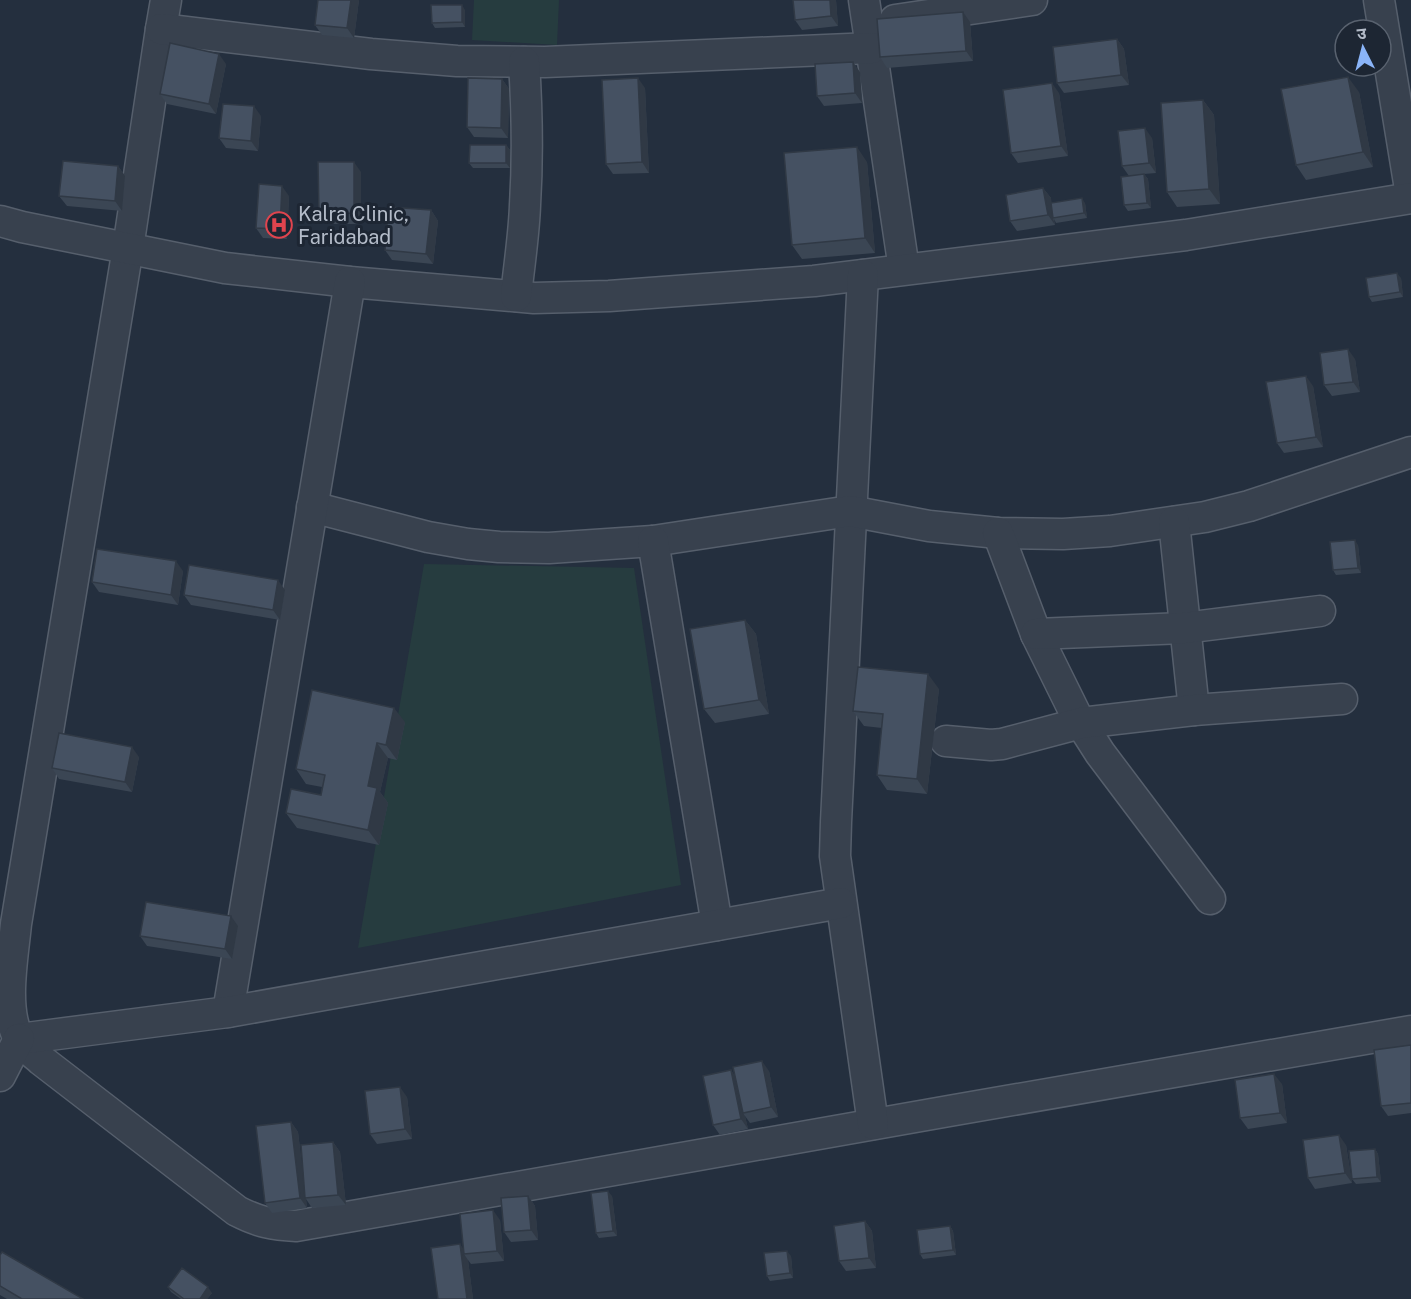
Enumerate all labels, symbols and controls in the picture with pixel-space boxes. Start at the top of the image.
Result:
north arrow [1333,18,1393,78]
text: उ [1356,24,1368,44]
place label: Kalra Clinic, Faridabad [298,202,409,249]
hospital icon: Kalra Clinic, Faridabad [264,210,294,240]

